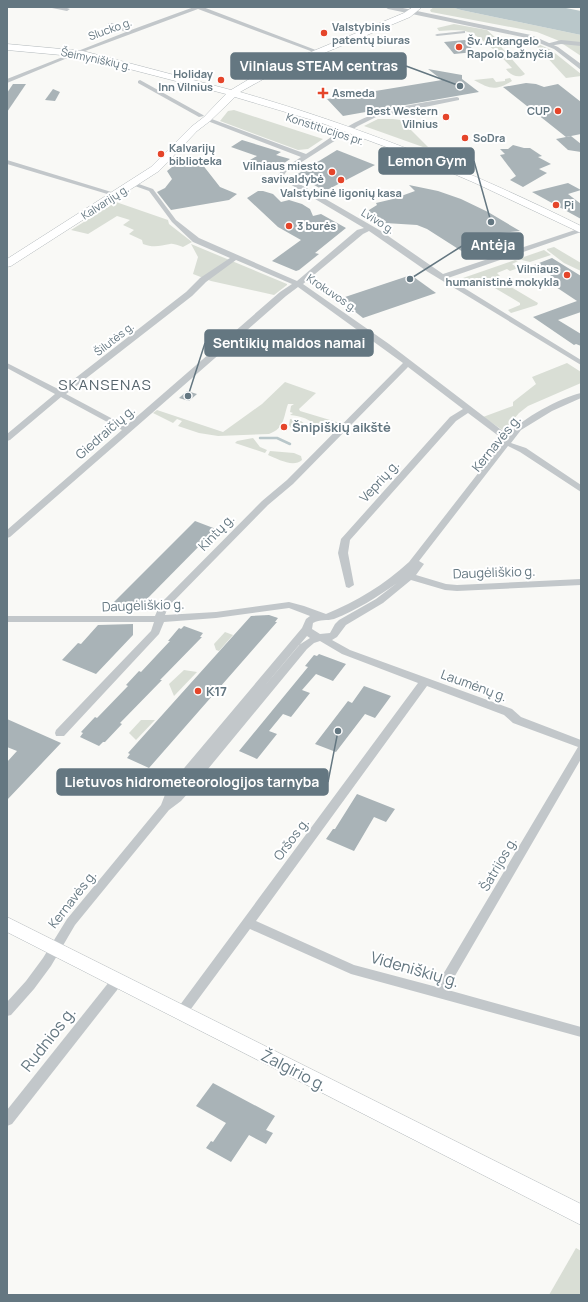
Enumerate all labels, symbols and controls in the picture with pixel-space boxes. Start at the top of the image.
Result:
street label: Slucko g. [86,14,134,43]
place label: Valstybinis patentų biuras [332,19,410,47]
marker: Valstybinis patentų biuras [319,28,329,38]
place label: Šv. Arkangelo Rapolo bažnyčia [467,33,553,61]
marker: Šv. Arkangelo Rapolo bažnyčia [454,42,464,52]
street label: Šeimyniškių g. [60,44,133,73]
callout: Vilniaus STEAM centras [231,53,406,79]
text: Vilniaus STEAM centras [240,56,399,75]
place label: Holiday Inn Vilnius [158,66,214,94]
marker: Holiday Inn Vilnius [216,75,226,85]
place label: Asmeda [332,85,375,100]
marker: Asmeda [317,87,329,99]
place label: Best Western Vilnius [367,103,438,131]
place label: CUP [527,103,550,118]
marker: CUP [553,106,563,116]
street label: Konstitucijos pr. [284,109,366,148]
marker: Best Western Vilnius [441,112,451,122]
place label: SoDra [473,130,505,145]
marker: SoDra [460,133,470,143]
place label: Kalvarijų biblioteka [169,140,222,168]
callout: Lemon Gym [379,148,474,174]
marker: Kalvarijų biblioteka [156,149,166,159]
text: Lemon Gym [387,151,467,170]
place label: Vilniaus miesto savivaldybė [243,158,324,186]
marker: Vilniaus miesto savivaldybė [327,167,337,177]
marker: Valstybinė ligonių kasa [336,175,346,185]
street label: Kalvarijų g. [78,181,131,223]
place label: Valstybinė ligonių kasa [280,185,402,200]
place label: Pi [564,197,574,212]
marker: Pi [551,200,561,210]
street label: Lvivo g. [359,204,398,237]
place label: 3 burės [297,218,336,233]
marker: 3 burės [284,221,294,231]
callout: Antėja [462,233,523,259]
text: Antėja [471,235,515,254]
place label: Vilniaus humanistinė mokykla [446,261,559,289]
street label: Krokuvos g. [304,270,361,315]
marker: Vilniaus humanistinė mokykla [562,270,572,280]
street label: Šilutės g. [91,318,137,359]
callout: Sentikių maldos namai [205,330,373,356]
text: Sentikių maldos namai [213,333,365,352]
district label: SKANSENAS [58,374,152,395]
street label: Giedraičių g. [71,401,139,463]
street label: Kernavės g. [467,411,525,475]
place label: Šnipiškių aikštė [292,418,391,436]
marker: Šnipiškių aikštė [279,422,289,432]
street label: Veprių g. [355,456,403,506]
street label: Kintų g. [194,510,238,554]
street label: Daugėliškio g. [452,562,536,582]
street label: Daugėliškio g. [101,595,185,615]
street label: Laumėnų g. [438,665,510,705]
place label: K17 [206,682,227,700]
marker: K17 [193,686,203,696]
callout: Lietuvos hidrometeorologijos tarnyba [57,769,328,795]
text: Lietuvos hidrometeorologijos tarnyba [65,772,319,791]
street label: Oršos g. [269,814,313,864]
street label: Šatrijos g. [475,834,521,894]
street label: Kernavės g. [44,866,100,932]
street label: Videniškių g. [368,946,462,992]
street label: Rudnios g. [16,1002,80,1076]
street label: Žalgirio g. [257,1044,331,1096]

